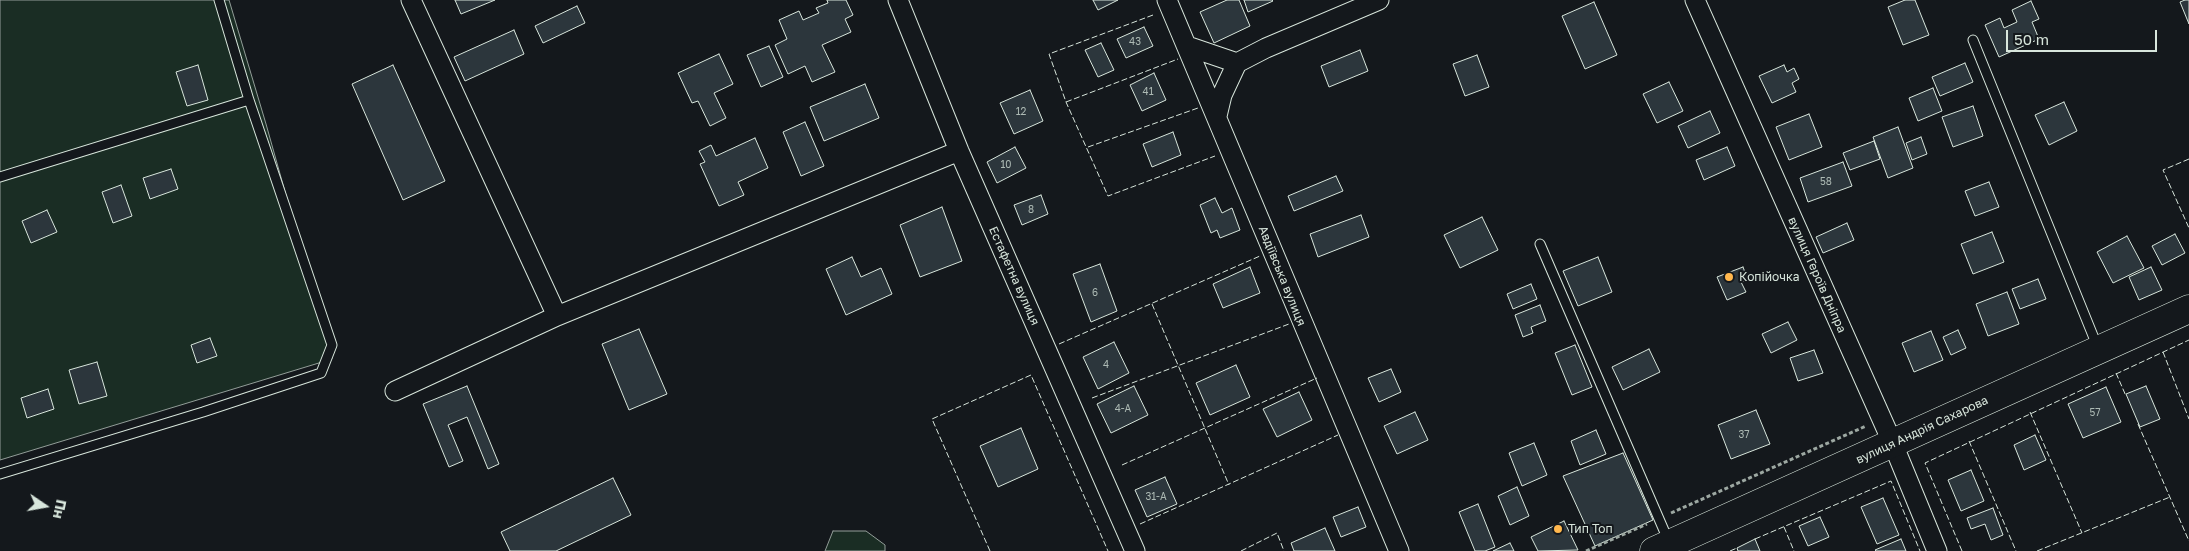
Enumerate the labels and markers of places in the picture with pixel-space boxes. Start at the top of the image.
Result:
place label: Копійочка [1739,270,1800,284]
marker: Копійочка [1723,271,1735,283]
place label: Тип Топ [1568,522,1613,536]
marker: Тип Топ [1552,523,1564,535]

